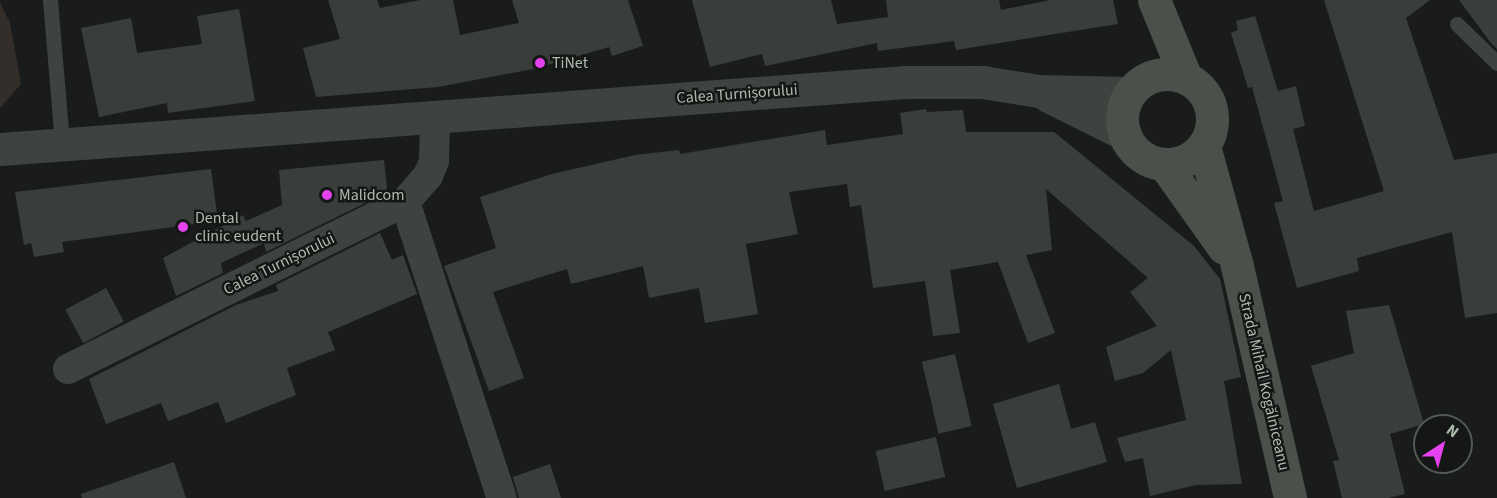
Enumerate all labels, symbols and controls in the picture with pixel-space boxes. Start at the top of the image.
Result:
place label: TiNet [552,53,588,73]
marker: TiNet [533,56,547,70]
street label: Calea Turnișorului [676,80,798,108]
place label: Malidcom [339,185,404,205]
marker: Malidcom [320,188,334,202]
place label: Dental clinic eudent [195,208,281,246]
marker: Dental clinic eudent [176,220,190,234]
street label: Calea Turnișorului [220,229,338,299]
street label: Strada Mihail Kogălniceanu [1234,292,1294,472]
north arrow [1413,414,1473,474]
text: N [1442,419,1463,443]

